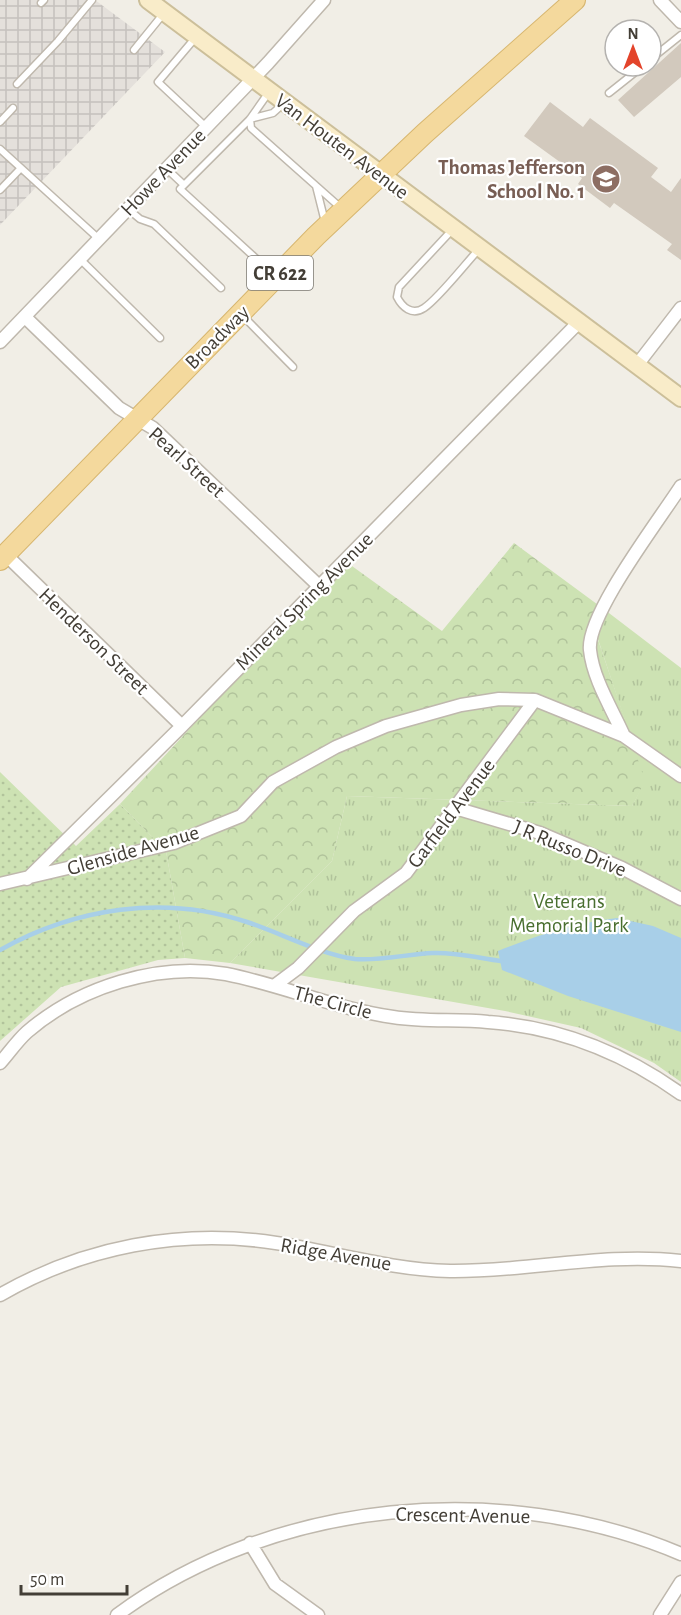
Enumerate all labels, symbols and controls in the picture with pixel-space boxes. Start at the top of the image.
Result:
north arrow [603,18,663,78]
text: N [627,26,639,42]
street label: Van Houten Avenue [271,90,412,203]
street label: Howe Avenue [117,125,210,220]
place label: Thomas Jefferson School No. 1 [438,157,585,202]
school or university icon: Thomas Jefferson School No. 1 [590,163,622,195]
road number: CR 622 [247,256,313,290]
street label: Broadway [181,301,253,373]
street label: Pearl Street [145,423,229,502]
street label: Mineral Spring Avenue [231,528,377,674]
street label: Henderson Street [35,584,153,699]
street label: Garfield Avenue [404,755,499,872]
street label: J R Russo Drive [510,816,629,881]
street label: Glenside Avenue [65,822,201,879]
park label: Veterans Memorial Park [509,891,629,936]
street label: The Circle [292,982,374,1023]
street label: Ridge Avenue [279,1234,393,1275]
street label: Crescent Avenue [395,1504,531,1527]
scale bar [21,1558,128,1596]
text: 50 m [30,1571,64,1589]

